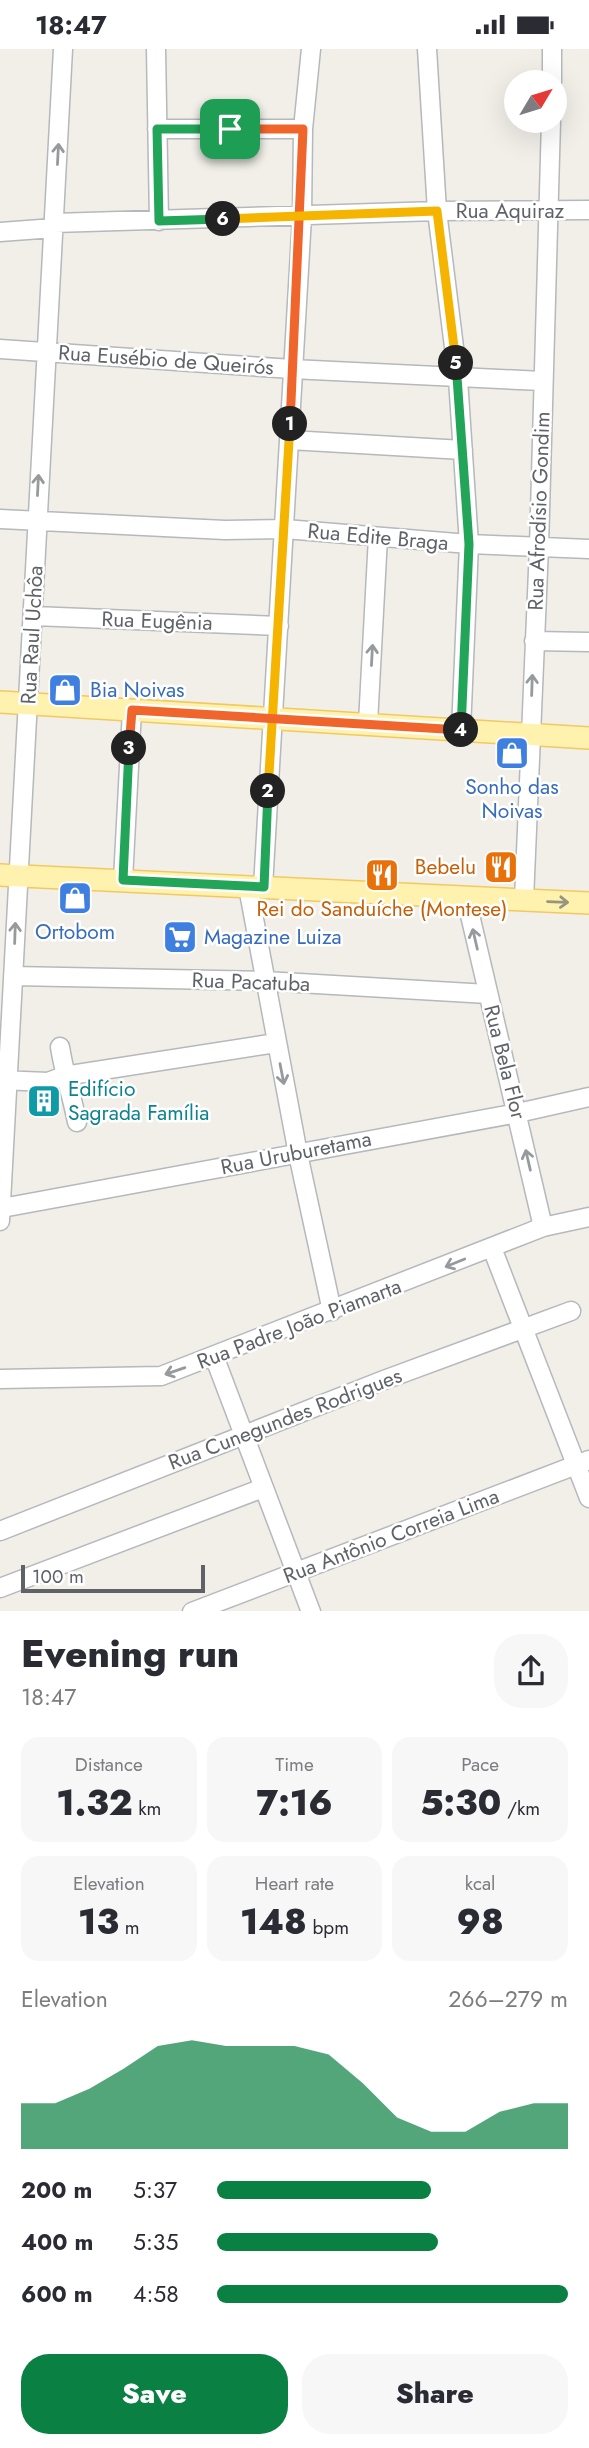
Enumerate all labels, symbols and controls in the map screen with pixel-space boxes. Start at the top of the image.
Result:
text: 18:47 [35,6,107,44]
north arrow [504,70,567,133]
map controls [504,70,567,133]
pin [200,99,260,159]
icon: arrive [211,110,249,148]
one-way arrow [51,143,64,166]
street label: Rua Aquiraz [456,196,565,226]
pin: 6 [206,201,241,237]
text: 6 [216,205,229,232]
street label: Rua Eusébio de Queirós [57,338,275,382]
pin: 5 [438,345,474,381]
text: 5 [449,349,462,376]
pin: 1 [272,407,308,441]
text: 1 [285,410,294,437]
street label: Rua Afrodísio Gondim [521,411,557,611]
one-way arrow [32,474,45,497]
street label: Rua Edite Braga [306,516,450,558]
street label: Rua Raul Uchôa [13,565,51,705]
street label: Rua Eugênia [101,604,213,638]
one-way arrow [365,644,378,667]
shop icon: Bia Noivas [46,671,84,709]
one-way arrow [526,674,539,697]
place label: Bia Noivas [90,675,185,705]
pin: 4 [444,713,478,747]
text: 4 [454,716,467,743]
pin: 3 [111,731,146,765]
text: 3 [123,734,134,761]
shop icon: Sonho das Noivas [493,734,531,772]
place label: Sonho das Noivas [465,772,559,826]
pin: 2 [250,773,286,809]
text: 2 [261,777,274,804]
restaurant icon: Bebelu [482,848,520,886]
place label: Bebelu [415,852,476,882]
restaurant icon: Rei do Sanduíche (Montese) [363,856,401,894]
shop icon: Ortobom [56,879,94,917]
place label: Rei do Sanduíche (Montese) [257,894,508,924]
one-way arrow [546,895,569,908]
place label: Ortobom [35,917,115,947]
supermarket icon: Magazine Luiza [161,918,199,956]
one-way arrow [9,922,22,945]
place label: Magazine Luiza [204,922,342,952]
one-way arrow [468,928,481,951]
street label: Rua Pacatuba [191,965,311,999]
street label: Rua Bela Flor [476,1002,534,1123]
one-way arrow [276,1062,290,1085]
place label: Edifício Sagrada Família [68,1074,209,1128]
building icon: Edifício Sagrada Família [25,1082,63,1120]
street label: Rua Uruburetama [218,1124,374,1182]
one-way arrow [521,1149,535,1172]
one-way arrow [445,1257,467,1270]
street label: Rua Padre João Piamarta [193,1271,405,1377]
street label: Rua Cunegundes Rodrigues [164,1361,406,1477]
one-way arrow [164,1366,186,1378]
street label: Rua Antônio Correia Lima [279,1481,503,1591]
scale bar [21,1563,205,1594]
text: 100 m [32,1563,84,1590]
text: Evening run [21,1626,239,1681]
button: share [494,1634,568,1708]
text: 18:47 [21,1680,76,1714]
text: Distance [75,1751,143,1778]
text: Time [275,1751,314,1778]
text: Pace [461,1751,499,1778]
text: 1.32 [56,1778,133,1828]
text: 7:16 [256,1778,333,1828]
text: 5:30 [420,1778,501,1828]
text: km [133,1795,161,1822]
text: /km [501,1795,540,1822]
text: Elevation [73,1870,145,1897]
text: Heart rate [255,1870,334,1897]
text: kcal [465,1870,496,1897]
text: 13 [78,1897,119,1947]
text: 148 [240,1897,307,1947]
text: 98 [457,1897,504,1947]
text: m [119,1914,140,1941]
text: bpm [307,1914,349,1941]
text: Elevation [21,1982,108,2016]
text: 266–279 m [448,1982,568,2016]
text: 200 m [21,2173,92,2207]
text: 5:37 [133,2173,177,2207]
text: 400 m [21,2225,93,2259]
text: 5:35 [133,2225,178,2259]
text: 600 m [21,2277,93,2311]
text: 4:58 [133,2277,179,2311]
button: Save [21,2354,288,2434]
button: Share [302,2354,568,2434]

